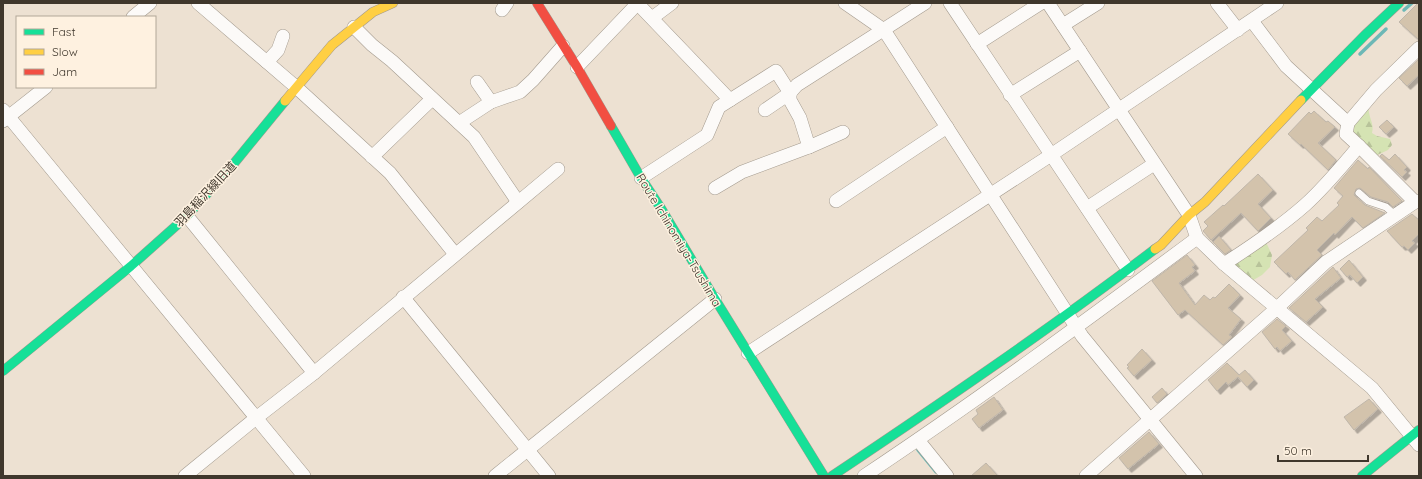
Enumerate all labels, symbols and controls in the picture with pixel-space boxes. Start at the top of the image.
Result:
legend [16,16,156,88]
text: Fast [52,24,76,39]
text: Slow [52,44,78,59]
text: Jam [52,64,77,79]
street label: 羽島稲沢線旧道 [171,158,239,230]
street label: Route Ichinomiya-Tsushima [633,171,725,309]
scale bar [1278,437,1368,463]
text: 50 m [1284,443,1312,458]

